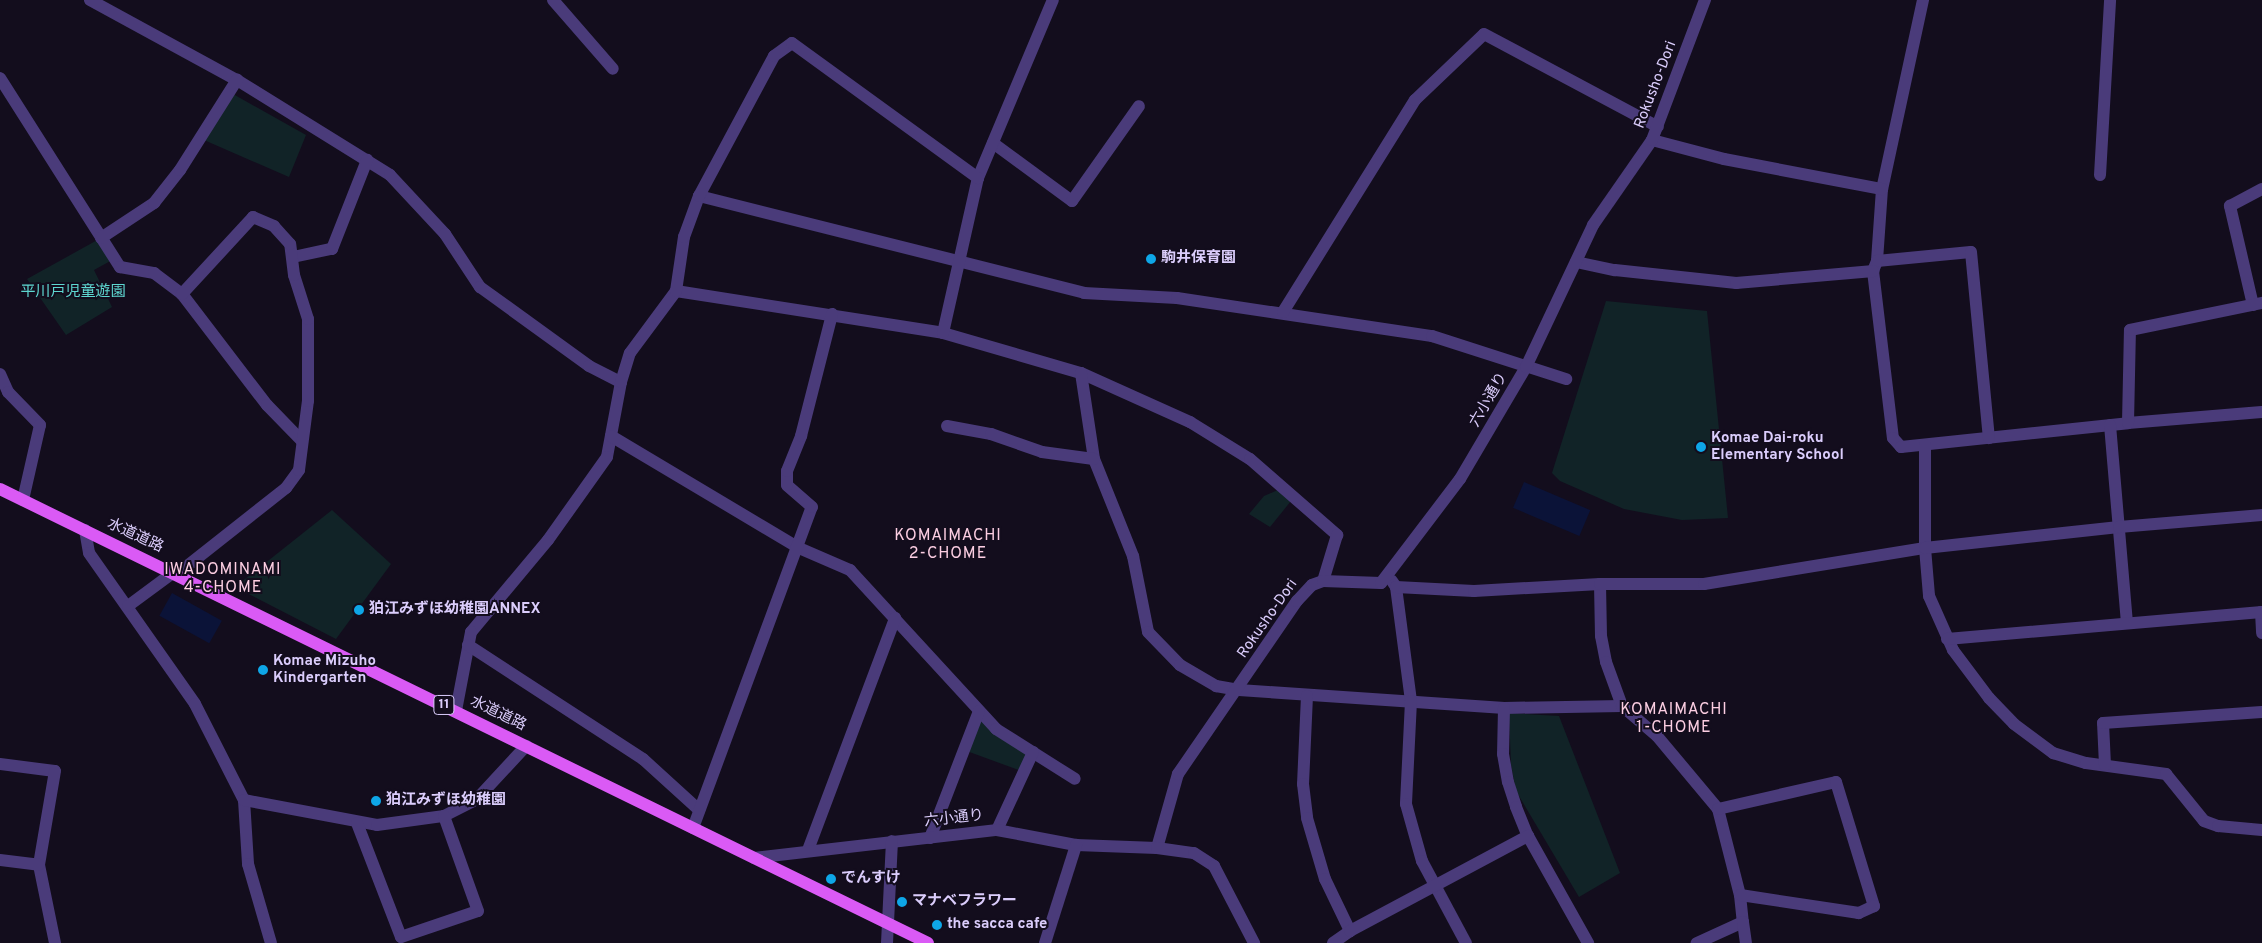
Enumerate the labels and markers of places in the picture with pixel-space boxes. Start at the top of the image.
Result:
place label: 駒井保育園 [1161,250,1236,268]
marker: 駒井保育園 [1145,253,1157,265]
place label: Komae Dai-roku Elementary School [1711,429,1844,464]
marker: Komae Dai-roku Elementary School [1695,441,1707,453]
place label: 狛江みずほ幼稚園ANNEX [369,601,541,619]
marker: 狛江みずほ幼稚園ANNEX [353,604,365,616]
place label: Komae Mizuho Kindergarten [273,652,376,687]
marker: Komae Mizuho Kindergarten [257,664,269,676]
place label: 狛江みずほ幼稚園 [386,792,506,810]
marker: 狛江みずほ幼稚園 [370,795,382,807]
place label: でんすけ [841,870,901,888]
marker: でんすけ [825,873,837,885]
place label: マナベフラワー [912,893,1017,911]
marker: マナベフラワー [896,896,908,908]
place label: the sacca cafe [947,916,1047,934]
marker: the sacca cafe [931,919,943,931]

